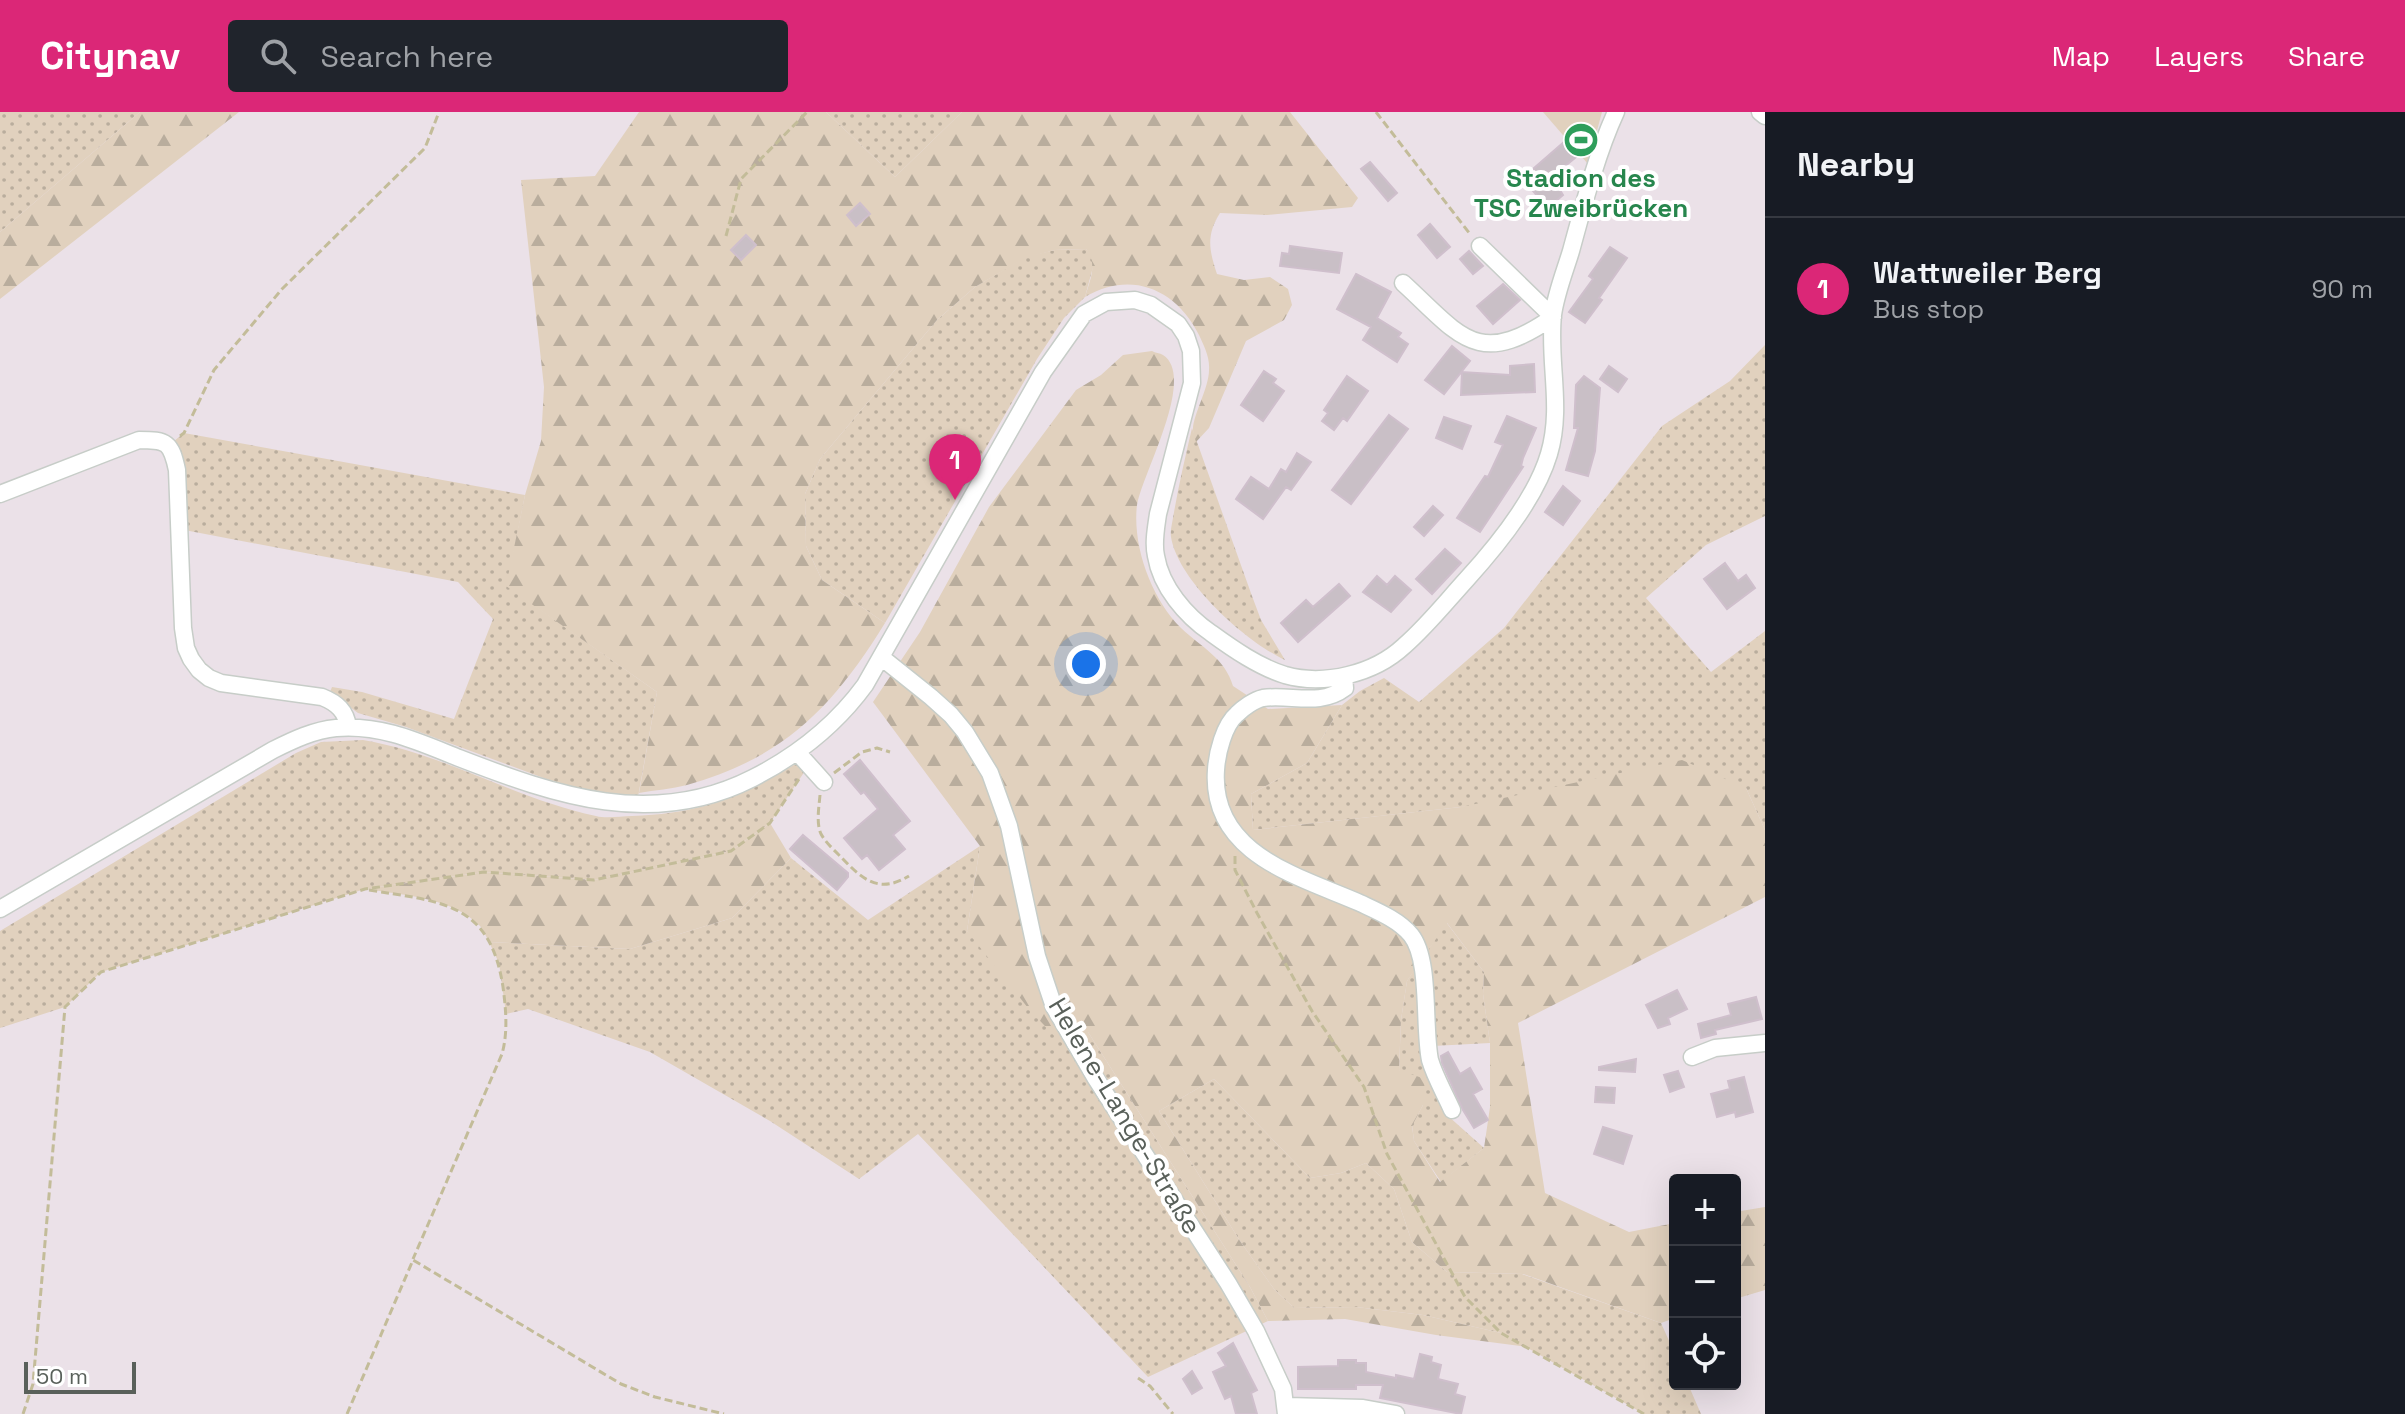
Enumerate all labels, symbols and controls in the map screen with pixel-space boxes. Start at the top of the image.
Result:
search box [228,20,788,92]
text: Citynav [40,32,180,80]
icon: search [256,34,300,78]
text: Search here [320,37,493,76]
text: Map [2052,38,2110,74]
text: Layers [2154,38,2244,74]
text: Share [2288,38,2365,74]
sports icon: Stadion des TSC Zweibrücken [1562,121,1600,159]
text: Nearby [1797,143,1915,186]
place label: Stadion des TSC Zweibrücken [1474,161,1688,225]
text: Wattweiler Berg [1873,253,2102,292]
text: 1 [1817,272,1829,306]
text: 90 m [2311,272,2373,306]
text: Bus stop [1873,292,1984,326]
pin: 1 [929,434,981,500]
your location [1066,644,1106,684]
street label: Helene-Lange-Straße [1041,991,1209,1241]
map controls [1669,1174,1741,1390]
button: + [1669,1174,1741,1246]
button: − [1669,1246,1741,1318]
button: locate [1669,1318,1741,1390]
scale bar [24,1358,136,1394]
text: 50 m [36,1362,88,1390]

